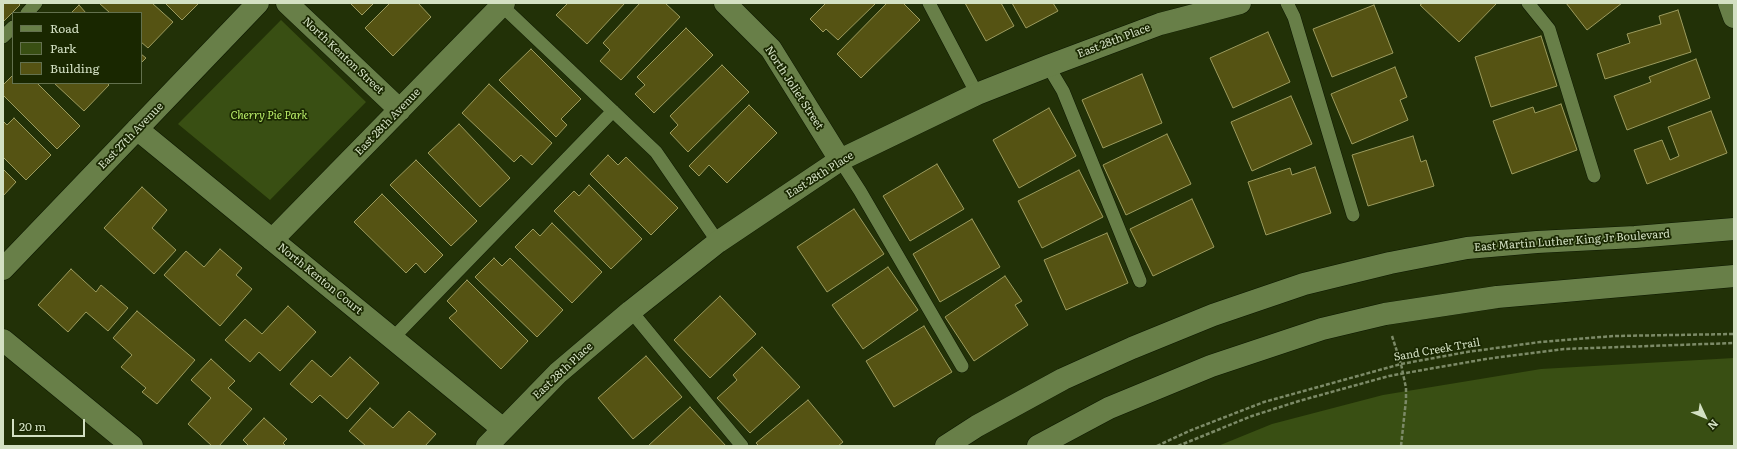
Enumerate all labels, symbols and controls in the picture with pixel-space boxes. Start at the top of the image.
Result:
legend [12,12,142,84]
street label: North Kenton Street [300,15,386,97]
text: Road [50,19,79,37]
street label: East 28th Place [1076,21,1152,61]
text: Park [50,39,76,57]
street label: North Joliet Street [762,44,826,132]
text: Building [50,59,99,77]
street label: East 28th Avenue [353,86,423,158]
street label: East 27th Avenue [96,100,166,172]
park label: Cherry Pie Park [230,109,308,123]
street label: East 28th Place [784,149,856,201]
street label: East Martin Luther King Jr Boulevard [1474,228,1670,254]
street label: North Kenton Court [275,241,365,317]
street label: Sand Creek Trail [1393,336,1481,364]
street label: East 28th Place [530,340,596,402]
north arrow [1685,397,1725,437]
scale bar [14,411,87,437]
text: N [1705,416,1723,434]
text: 20 m [19,417,46,435]

